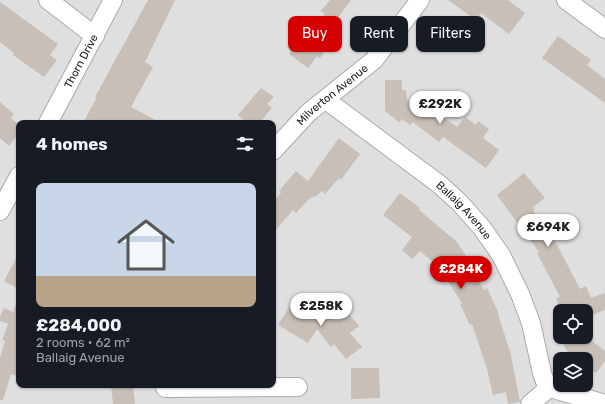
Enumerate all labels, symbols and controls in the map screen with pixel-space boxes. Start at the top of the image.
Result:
chip: Buy [288,16,342,52]
chip: Rent [350,16,408,52]
chip: Filters [416,16,485,52]
street label: Thorn Drive [62,32,101,91]
street label: Milverton Avenue [294,62,371,128]
pin: £292K [412,91,468,125]
text: £292K [418,96,462,111]
icon: filters [234,133,256,155]
text: 4 homes [36,134,108,154]
street label: Ballaig Avenue [433,179,494,242]
icon: home [110,209,182,281]
pin: £694K [520,214,576,248]
text: £694K [526,219,570,234]
pin: £284K [433,256,489,290]
text: £284K [439,261,483,276]
pin: £258K [293,293,349,327]
text: £258K [299,298,343,313]
map controls [553,304,593,392]
button: locate [553,304,593,344]
text: £284,000 [36,315,122,335]
text: 2 rooms · 62 m² [36,335,130,350]
text: Ballaig Avenue [36,350,125,365]
button: layers [553,352,593,392]

